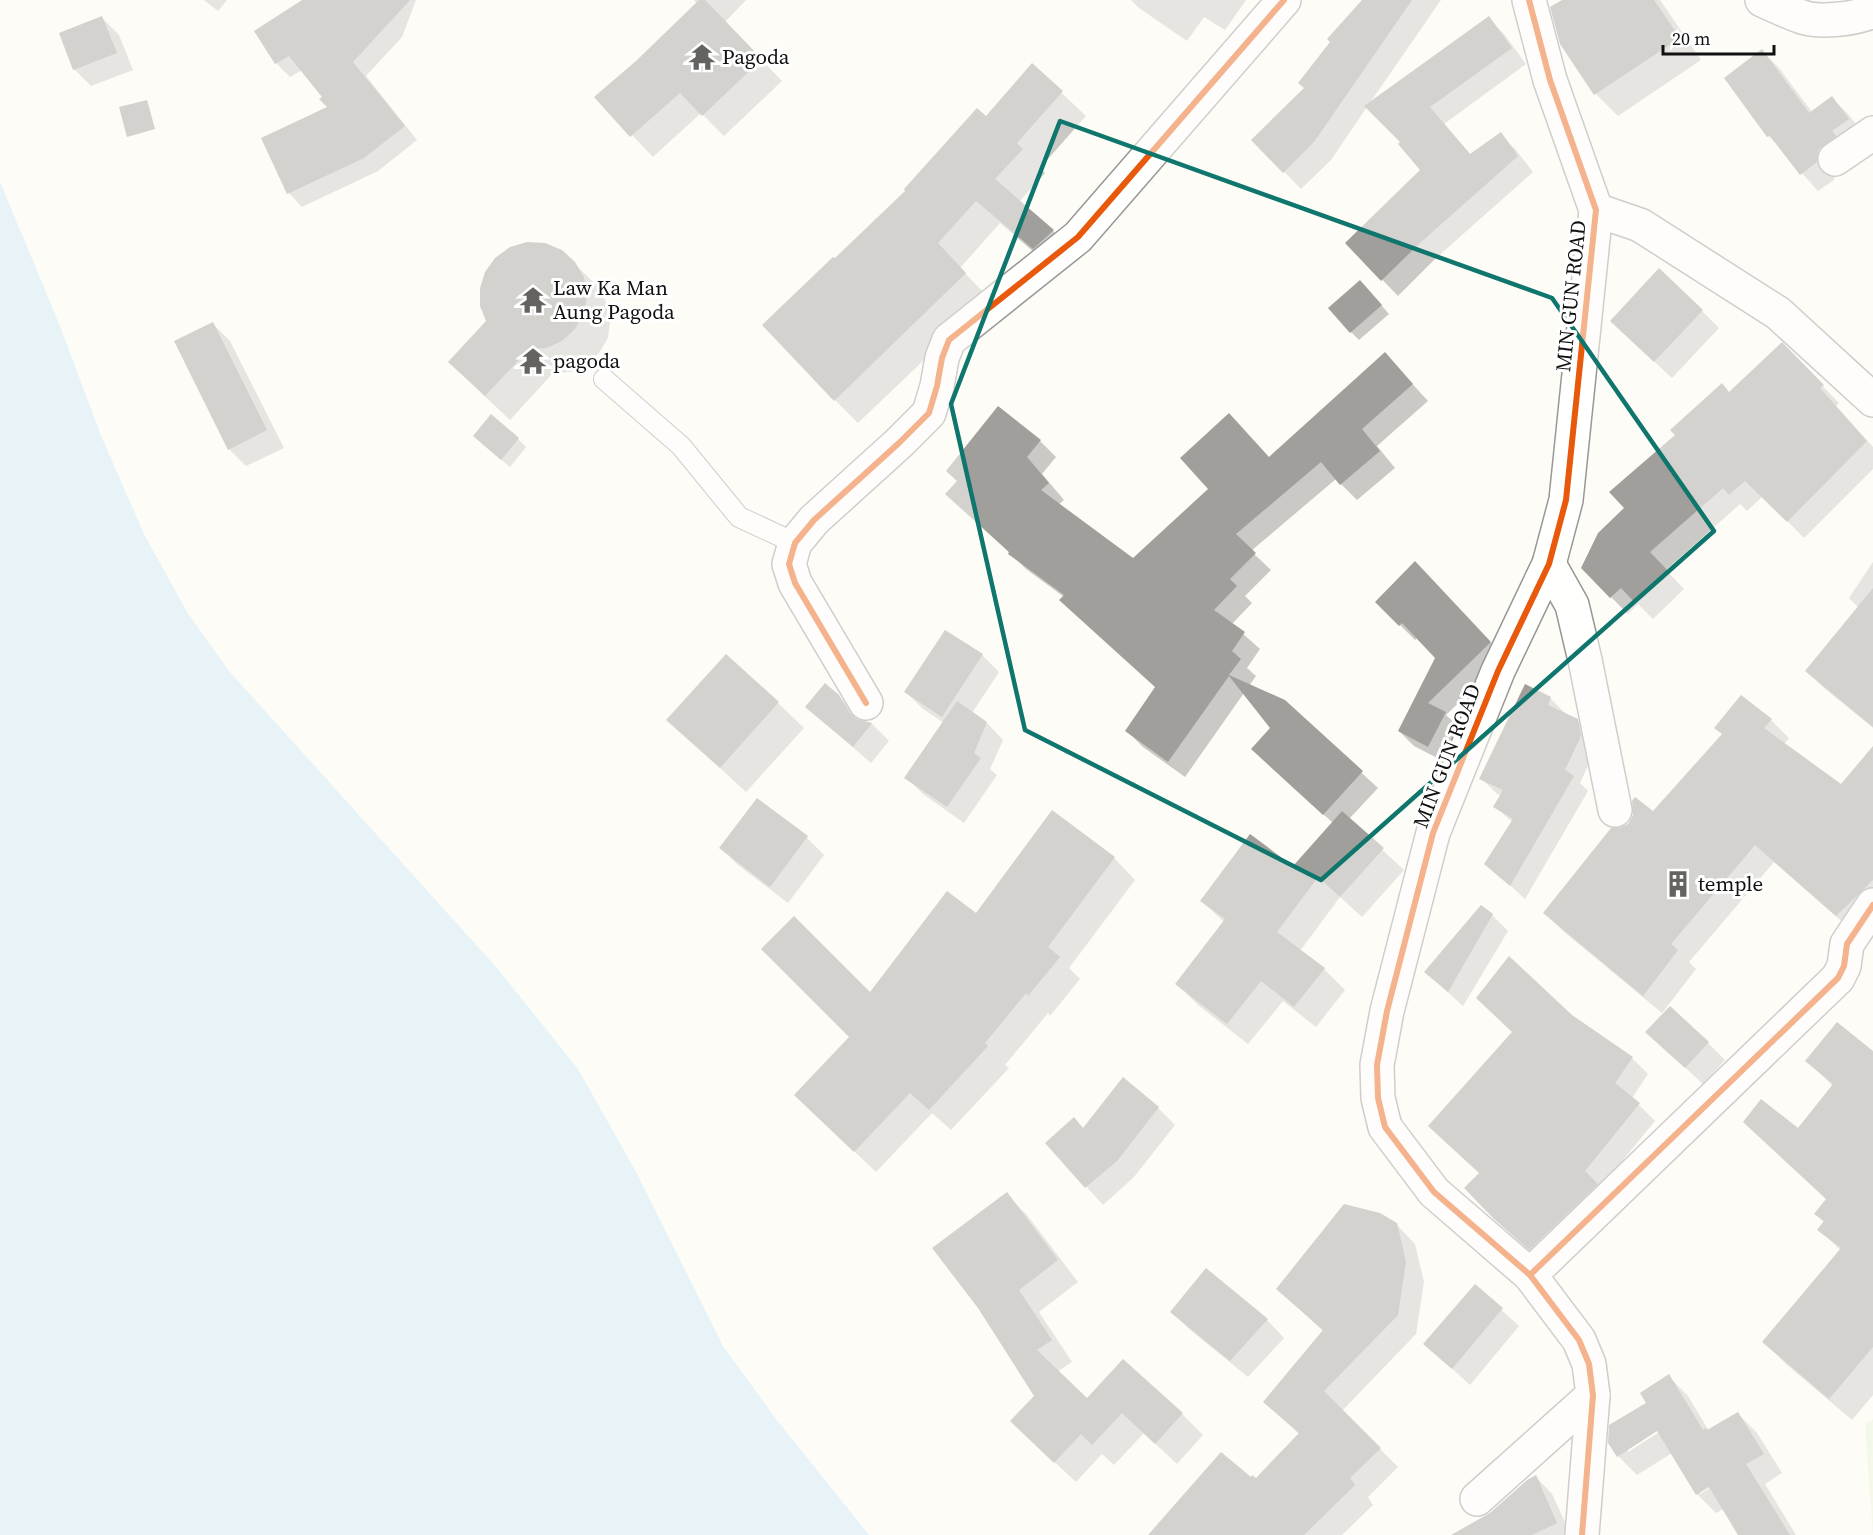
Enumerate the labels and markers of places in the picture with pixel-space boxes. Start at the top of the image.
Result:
temple icon: Pagoda [687,42,717,72]
place label: Pagoda [722,42,790,71]
place label: Law Ka Man Aung Pagoda [553,273,675,326]
temple icon: Law Ka Man Aung Pagoda [518,285,548,315]
temple icon: pagoda [518,346,548,376]
place label: pagoda [553,346,621,375]
building icon: temple [1663,869,1693,899]
place label: temple [1698,869,1763,898]

